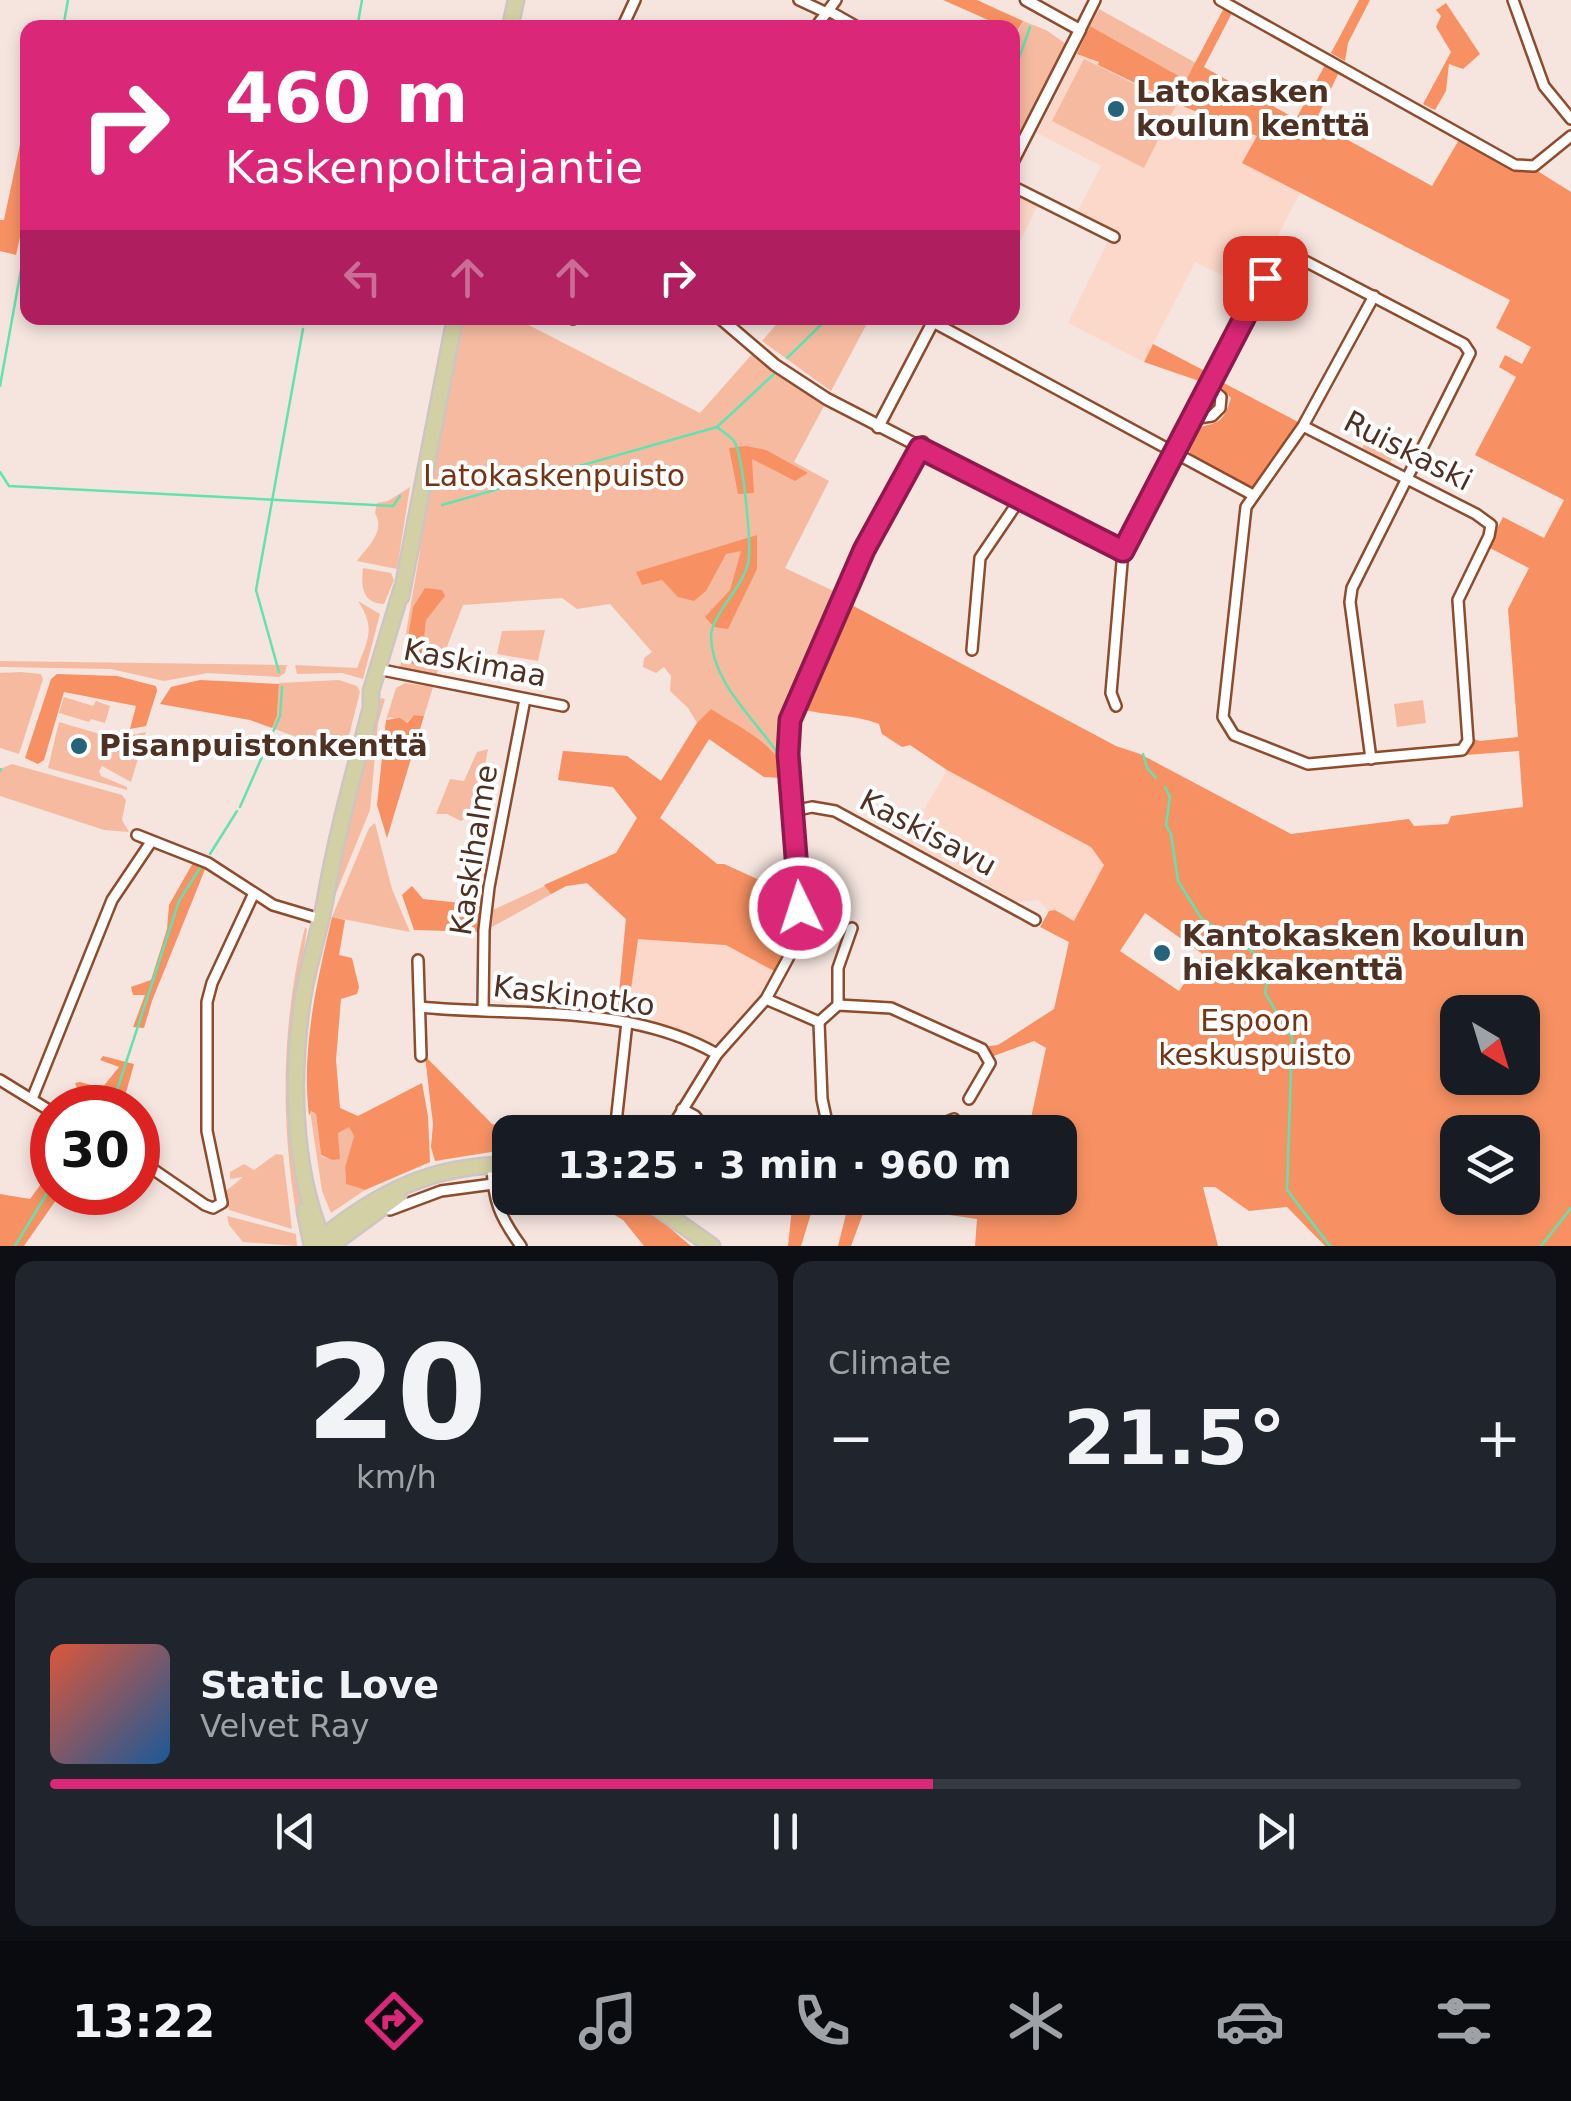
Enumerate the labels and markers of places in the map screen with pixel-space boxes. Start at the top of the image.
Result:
place label: Latokasken koulun kenttä [1136,74,1370,143]
marker: Latokasken koulun kenttä [1105,98,1127,120]
pin [1223,236,1308,321]
place label: Pisanpuistonkenttä [99,728,428,763]
marker: Pisanpuistonkenttä [68,735,90,757]
place label: Kantokasken koulun hiekkakenttä [1182,918,1525,987]
marker: Kantokasken koulun hiekkakenttä [1151,942,1173,964]

